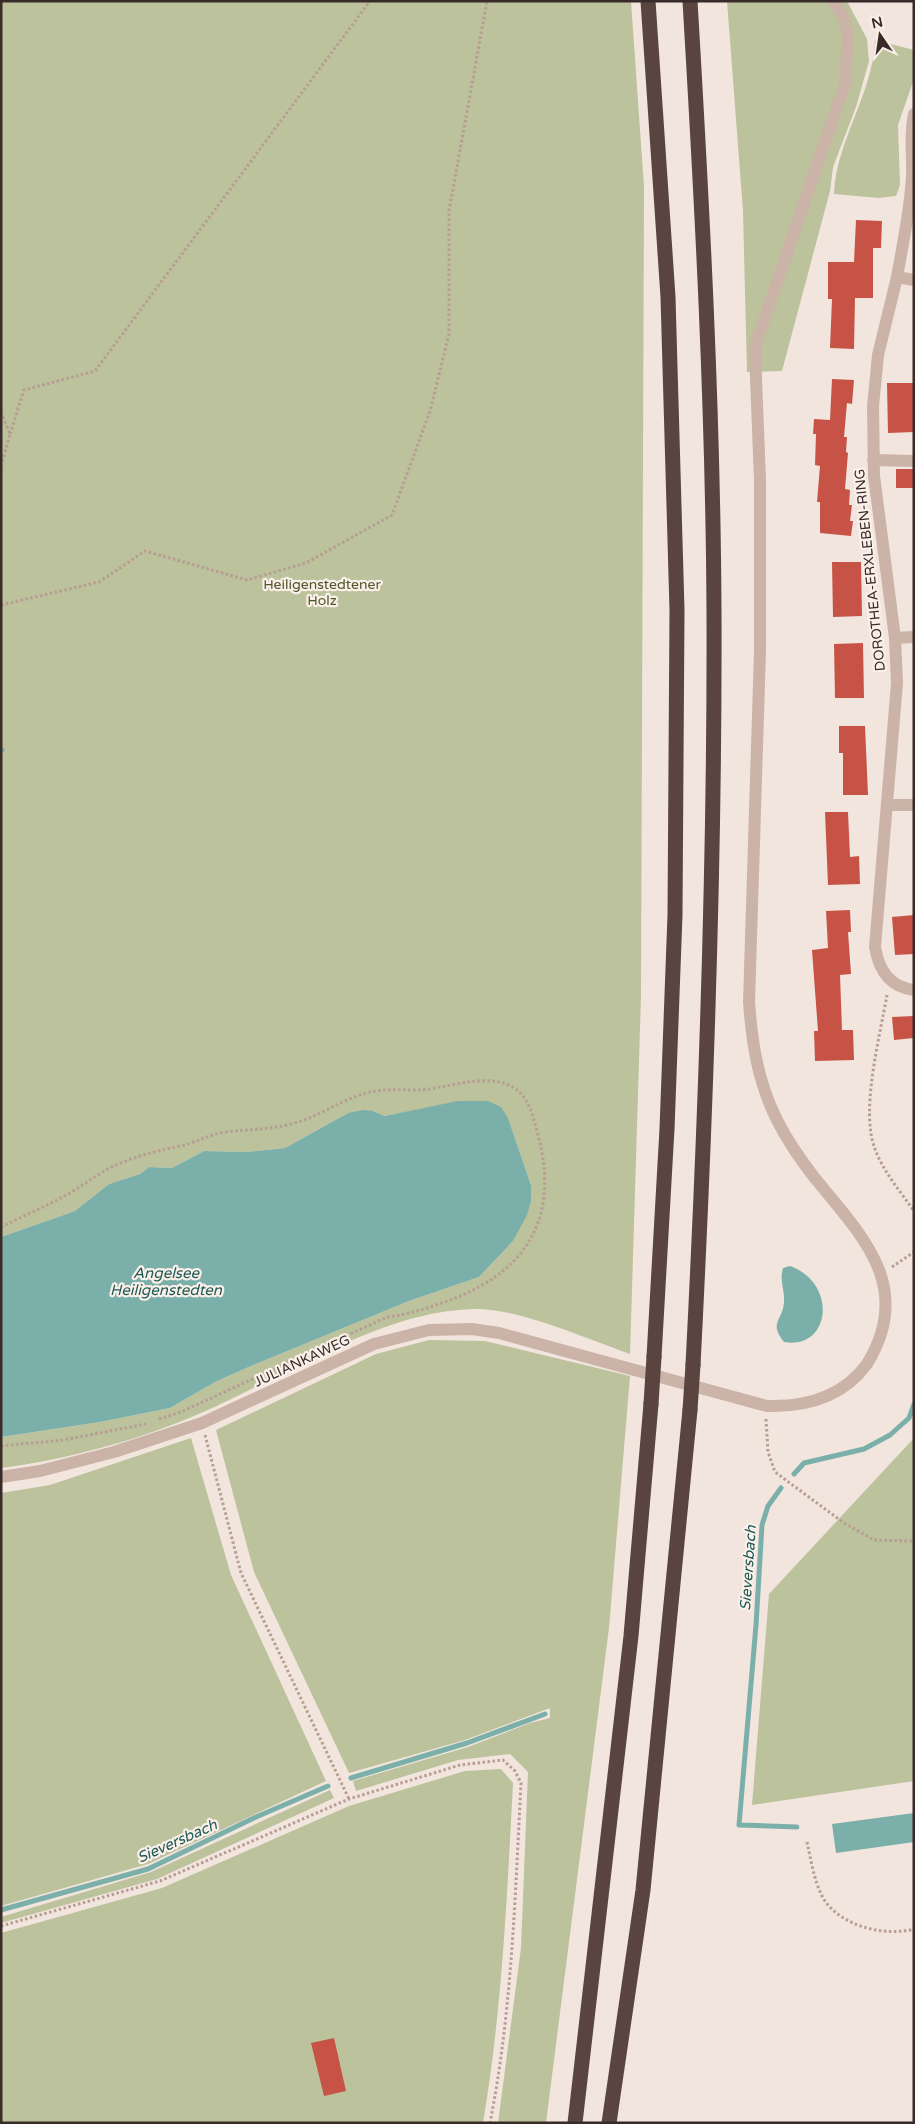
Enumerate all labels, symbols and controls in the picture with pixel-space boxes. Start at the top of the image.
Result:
north arrow [855,10,905,60]
text: N [870,13,885,32]
street label: DOROTHEA-ERXLEBEN-RING [851,468,889,672]
park label: Heiligenstedtener Holz [263,576,381,609]
water label: Angelsee Heiligenstedten [110,1264,223,1299]
street label: JULIANKAWEG [251,1331,353,1391]
water label: Sieversbach [736,1524,760,1611]
water label: Sieversbach [134,1815,221,1867]

